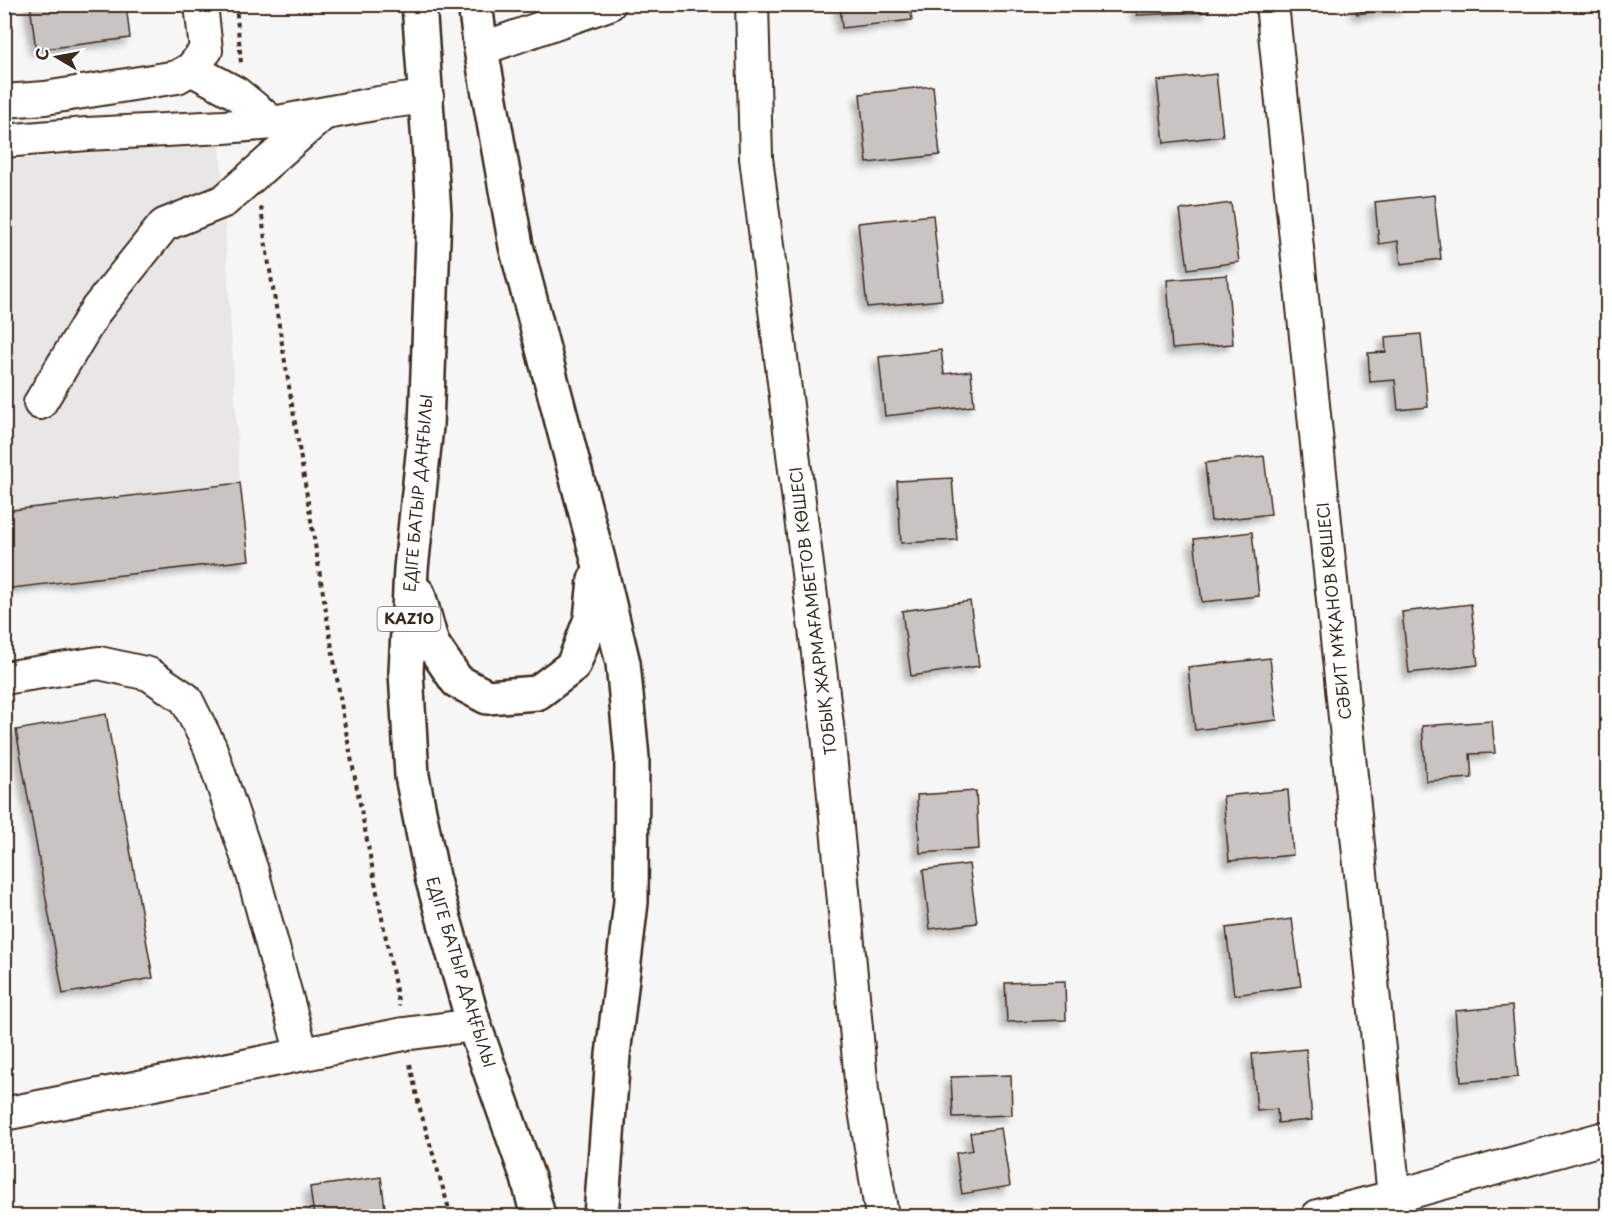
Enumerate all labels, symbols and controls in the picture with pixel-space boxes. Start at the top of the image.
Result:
north arrow [27,27,87,87]
text: С [28,46,54,62]
street label: ЕДІГЕ БАТЫР ДАҢҒЫЛЫ [396,393,438,593]
street label: ТОБЫҚ ЖАРМАҒАМБЕТОВ КӨШЕСІ [782,466,842,757]
street label: СӘБИТ МҰҚАНОВ КӨШЕСІ [1310,501,1356,721]
road number: KAZ10 [378,607,440,631]
street label: ЕДІГЕ БАТЫР ДАҢҒЫЛЫ [421,873,502,1070]

